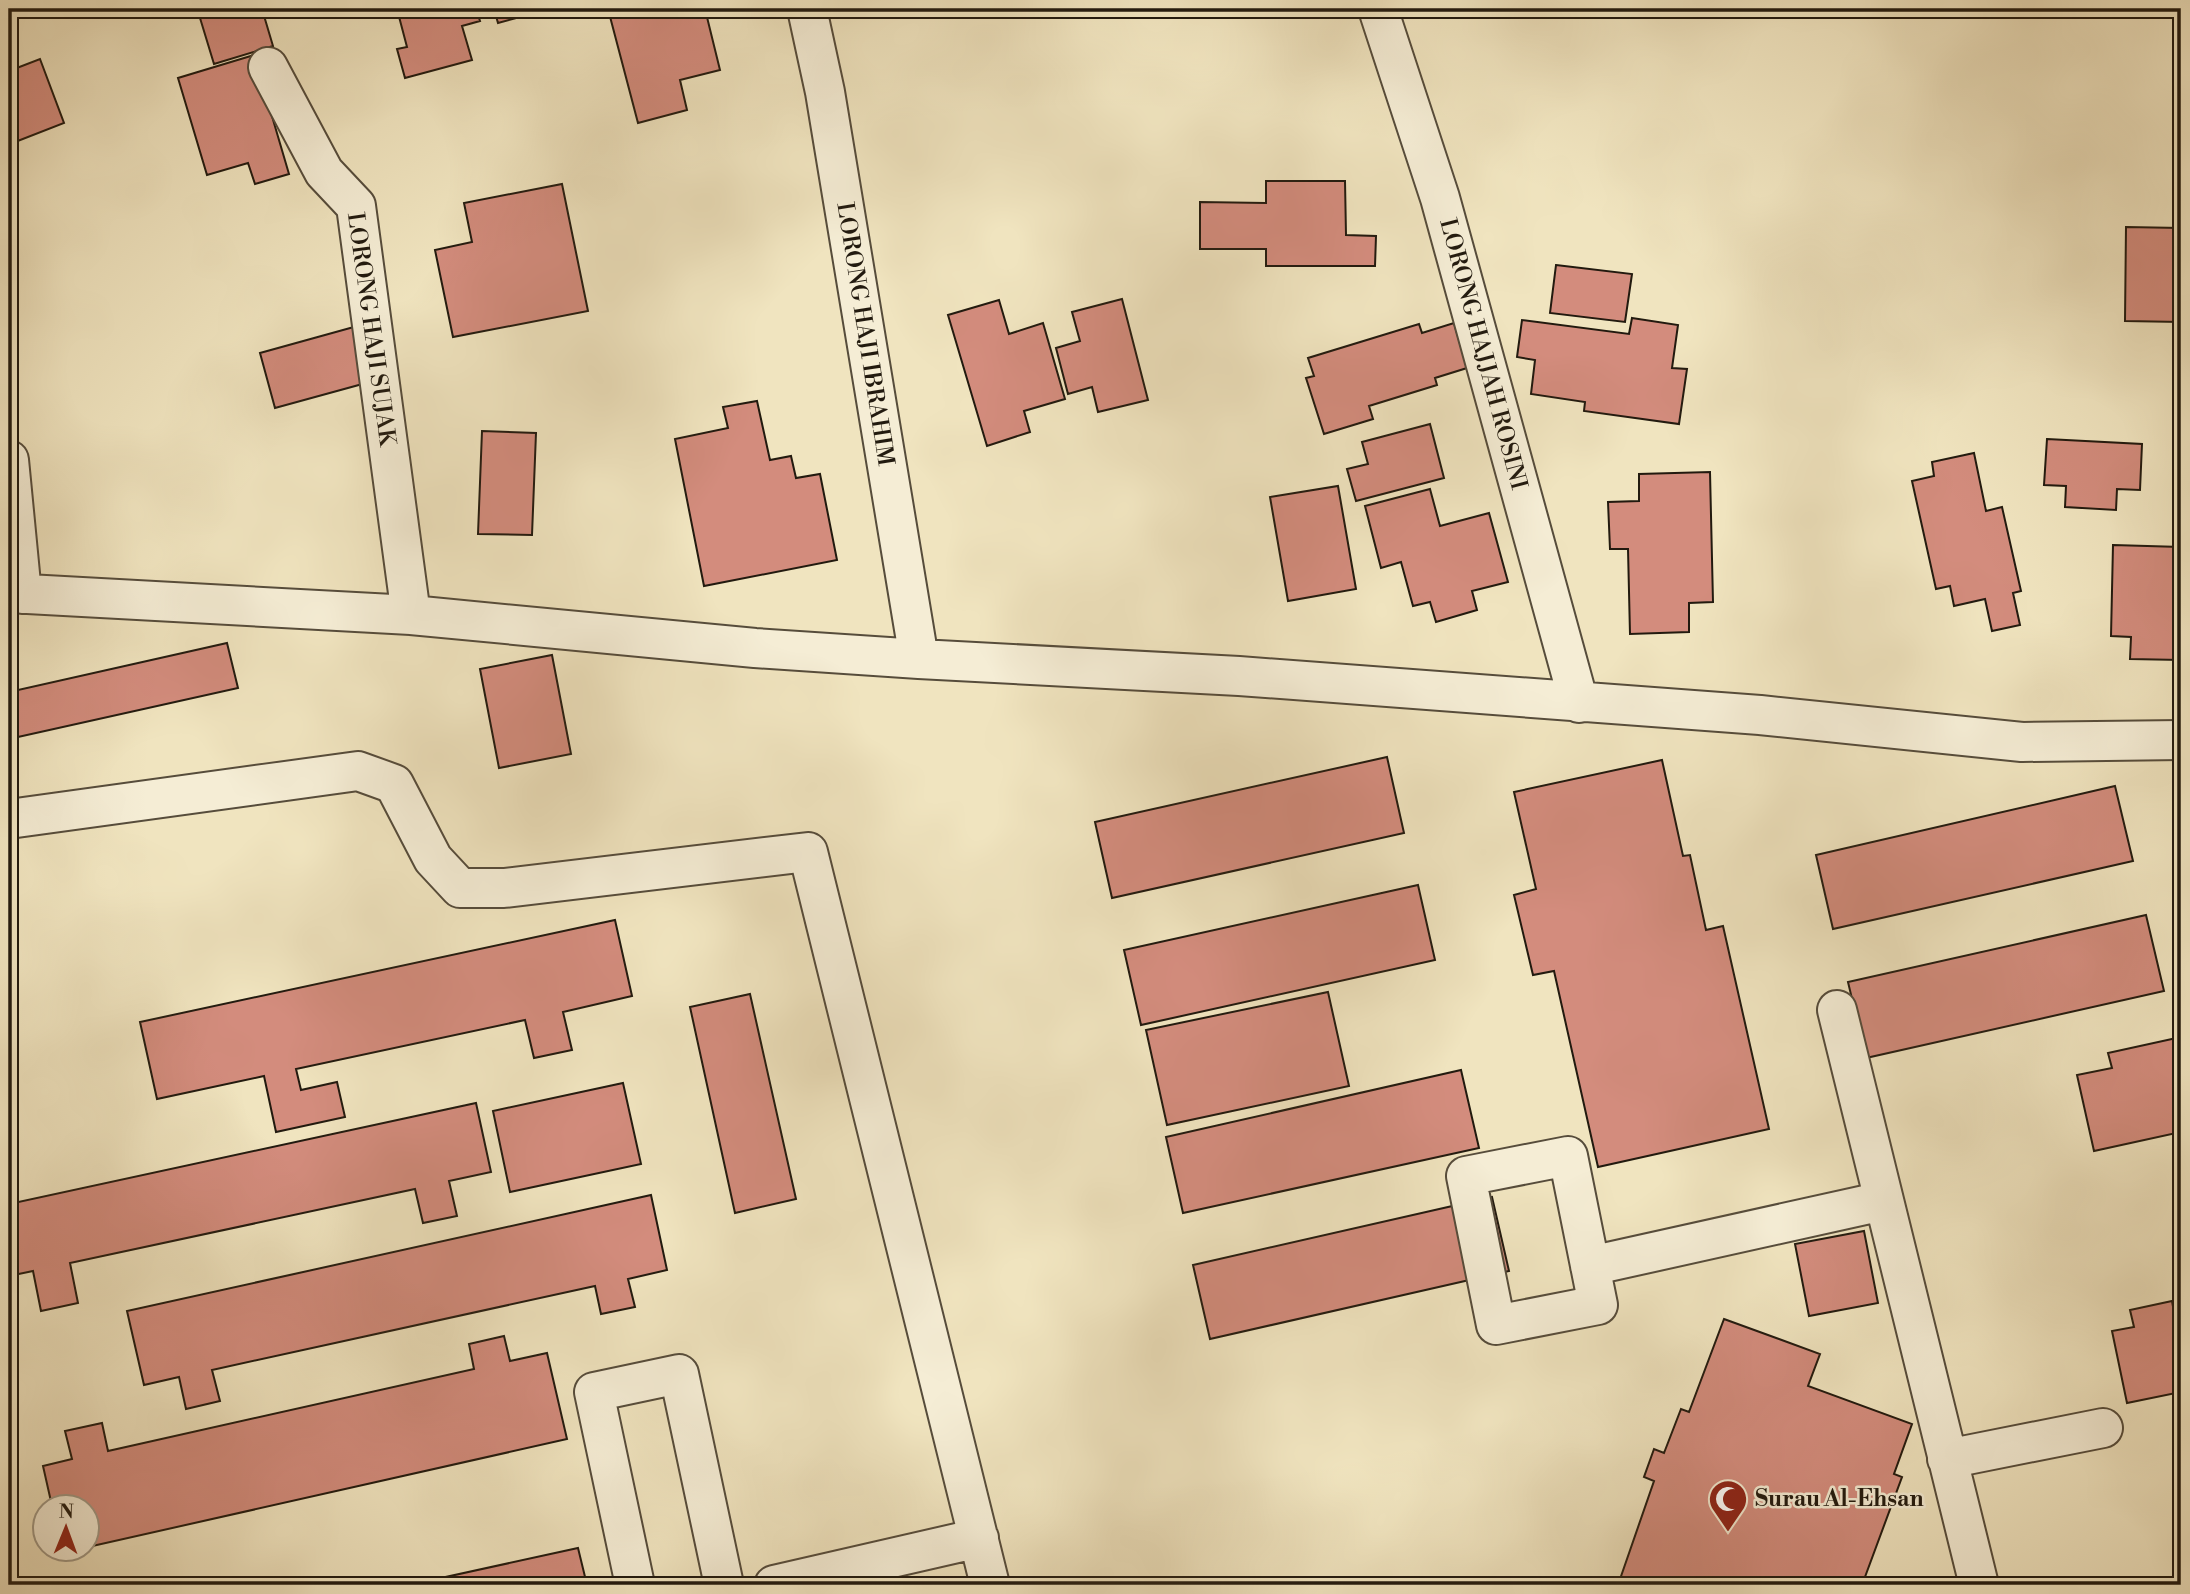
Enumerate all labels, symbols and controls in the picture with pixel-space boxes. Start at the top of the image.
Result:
street label: LORONG HAJI IBRAHIM [830,200,900,469]
street label: LORONG HAJI SUJAK [341,210,402,450]
street label: LORONG HAJJAH ROSINI [1433,215,1533,493]
mosque icon: Surau Al-Ehsan [1707,1478,1749,1533]
place label: Surau Al-Ehsan [1755,1485,1924,1513]
north arrow [32,1492,102,1562]
text: N [59,1500,74,1524]

